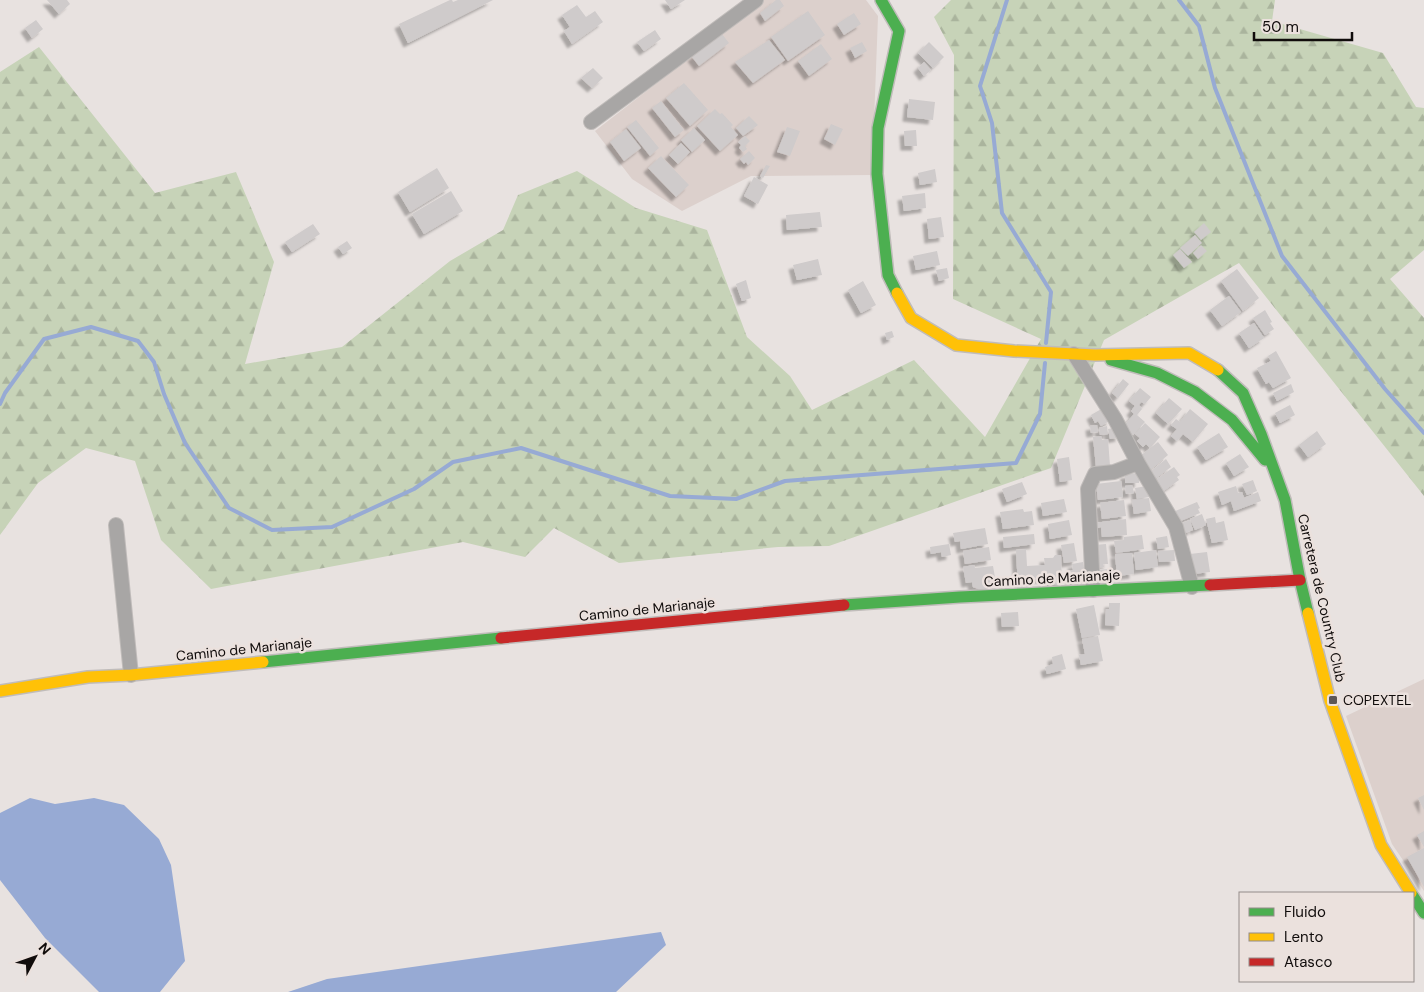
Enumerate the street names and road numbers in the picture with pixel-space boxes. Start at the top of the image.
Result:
street label: Carretera de Country Club [1294,512,1350,684]
street label: Camino de Marianaje [983,565,1121,591]
street label: Camino de Marianaje [578,593,716,625]
street label: Camino de Marianaje [175,633,313,665]

